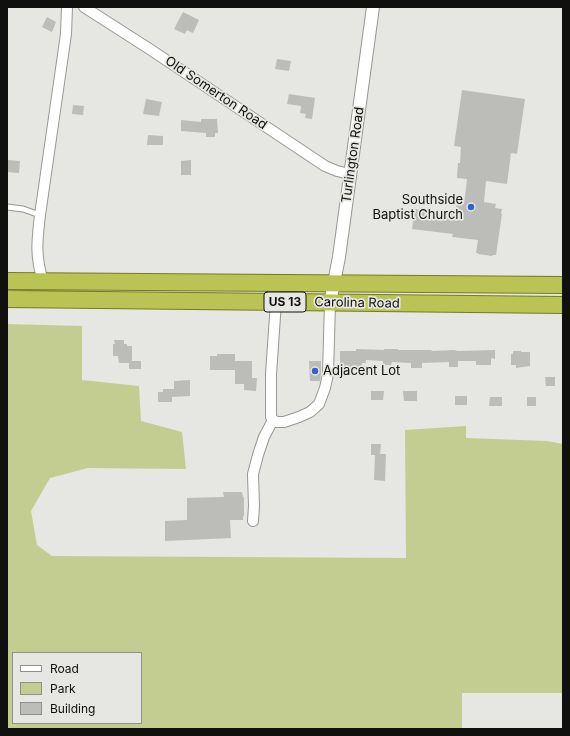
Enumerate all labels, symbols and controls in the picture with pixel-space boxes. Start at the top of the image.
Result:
street label: Old Somerton Road [162,53,270,133]
street label: Turlington Road [339,106,367,204]
place label: Southside Baptist Church [372,192,463,223]
marker: Southside Baptist Church [466,202,476,212]
road number: US 13 [264,292,306,312]
street label: Carolina Road [314,294,400,312]
place label: Adjacent Lot [323,363,400,379]
marker: Adjacent Lot [310,366,320,376]
legend [12,652,142,724]
text: Road [50,661,79,676]
text: Park [50,681,76,696]
text: Building [50,701,95,716]

